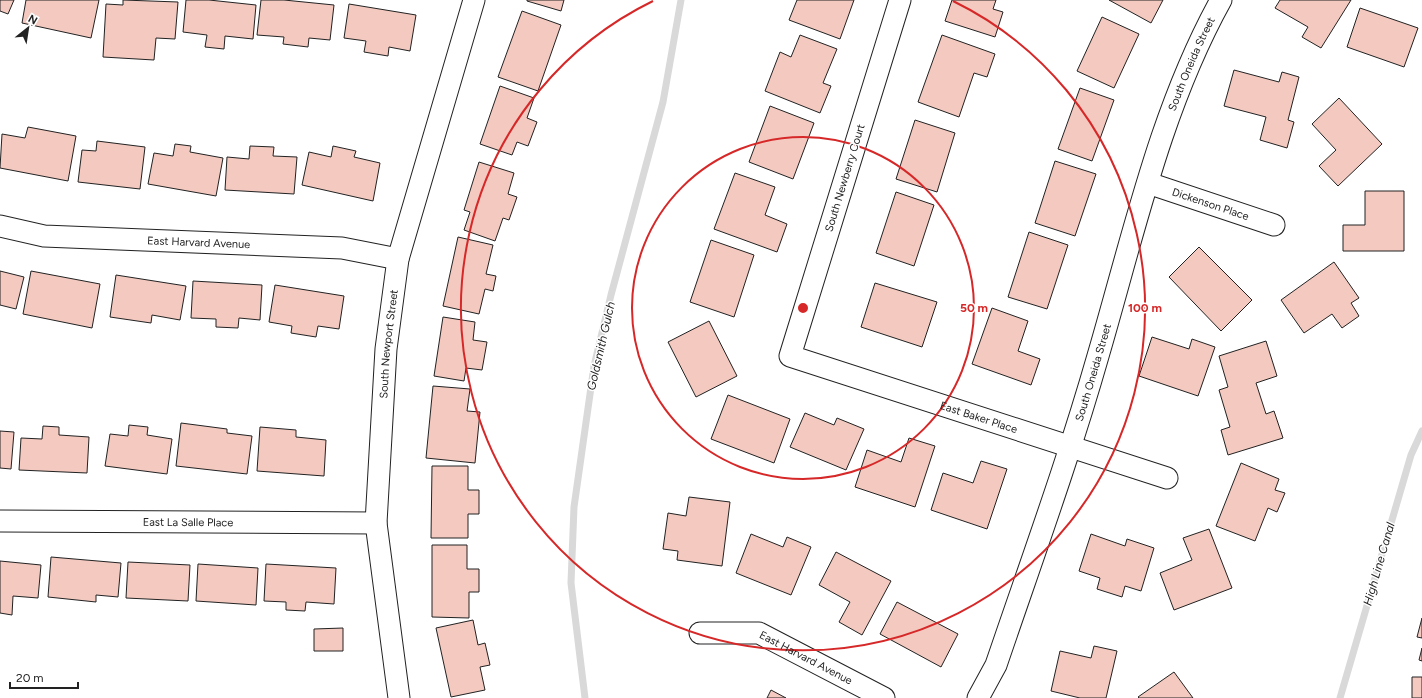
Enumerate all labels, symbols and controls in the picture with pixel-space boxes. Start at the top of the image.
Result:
north arrow [8,8,48,48]
text: N [26,12,40,28]
street label: South Oneida Street [1165,15,1217,113]
street label: South Newberry Court [822,123,868,233]
street label: Dickenson Place [1170,185,1251,223]
street label: East Harvard Avenue [147,234,251,251]
street label: South Newport Street [377,289,400,399]
water label: Goldsmith Gulch [584,300,618,392]
centre of rings [796,301,810,315]
text: 50 m [960,301,988,315]
text: 100 m [1128,301,1162,315]
street label: South Oneida Street [1072,322,1113,423]
street label: East Baker Place [938,398,1019,436]
street label: East La Salle Place [143,515,233,529]
water label: High Line Canal [1360,520,1398,607]
street label: East Harvard Avenue [757,628,855,687]
scale bar [10,664,78,690]
text: 20 m [16,671,44,685]

